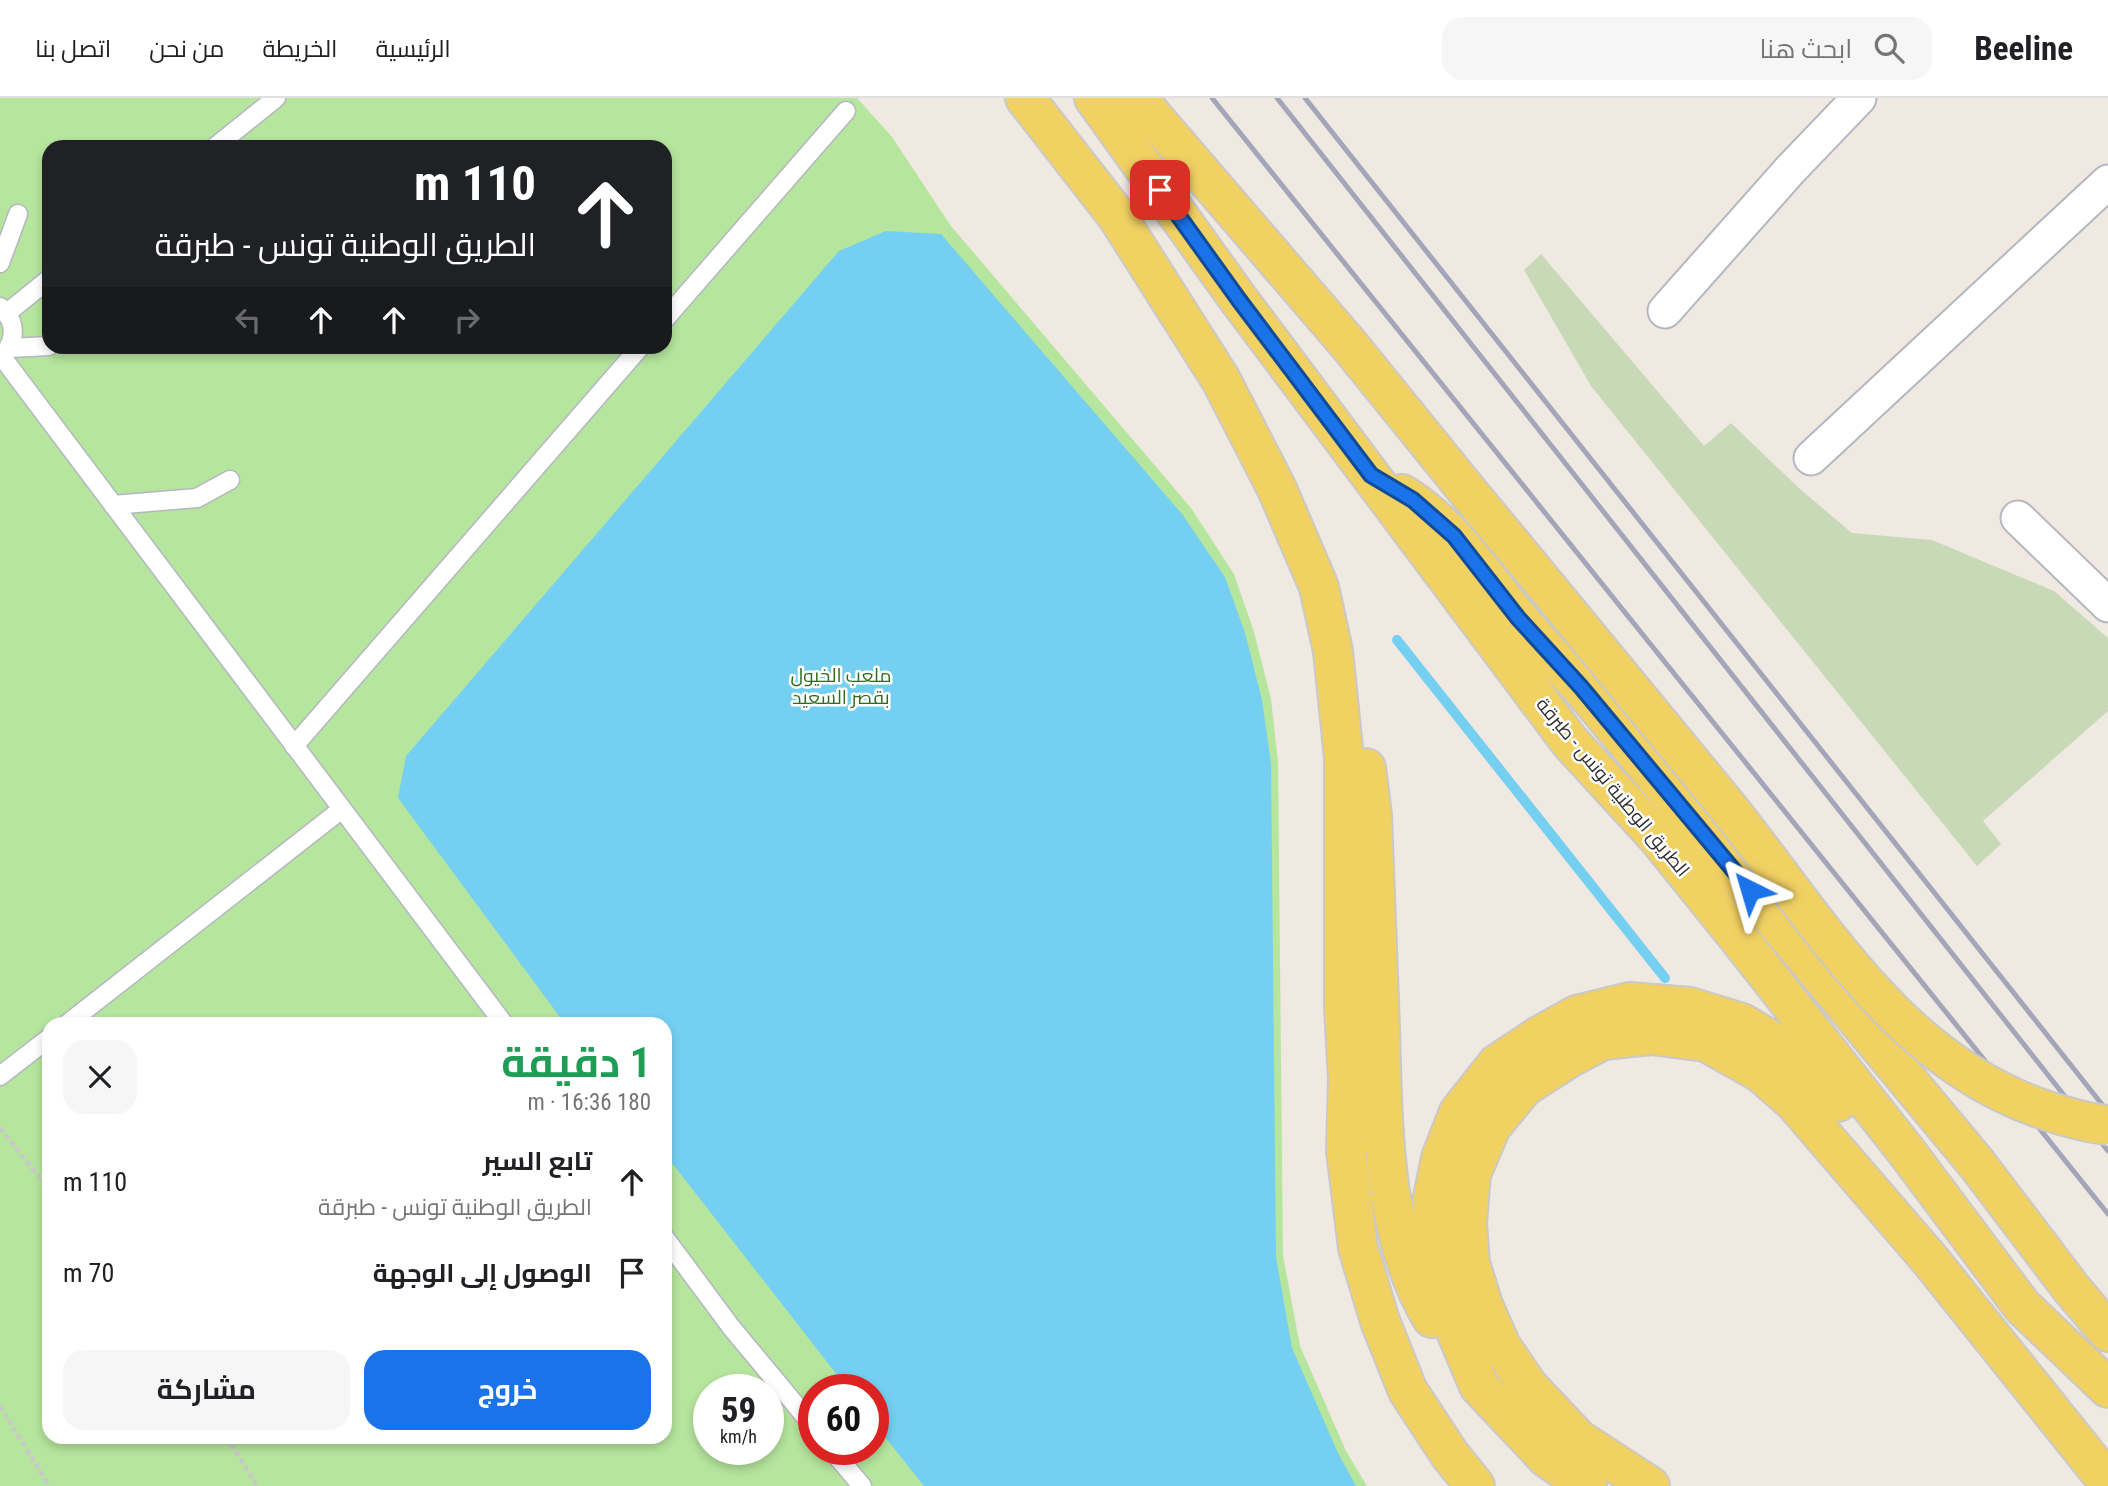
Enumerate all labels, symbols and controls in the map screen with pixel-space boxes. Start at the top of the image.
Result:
search box [1442,17,1932,80]
icon: search [1870,29,1908,67]
text: Beeline [1974,29,2073,68]
text: ابحث هنا [1759,34,1852,64]
text: اتصل بنا [35,35,111,63]
text: من نحن [149,35,225,63]
text: الخريطة [263,35,337,63]
text: الرئيسية [375,35,451,63]
text: 110 m [414,155,536,212]
pin [1130,160,1190,220]
icon: ahead [560,168,651,259]
icon: arrive [1141,171,1179,209]
text: الطريق الوطنية تونس - طبرقة [155,226,536,264]
icon: left [229,301,267,339]
icon: ahead [302,301,340,339]
icon: ahead [375,301,413,339]
icon: right [448,301,486,339]
park label: ملعب الخيول بقصر السعيد [790,664,892,709]
street label: الطريق الوطنية تونس - طبرقة [1531,693,1695,882]
position arrow [1713,853,1787,927]
text: 1 دقيقة [501,1038,651,1087]
button: close [63,1040,137,1114]
text: 180 m · 16:36 [527,1089,651,1116]
text: تابع السير [483,1146,592,1176]
icon: ahead [613,1163,651,1201]
text: 110 m [63,1167,127,1197]
text: الطريق الوطنية تونس - طبرقة [318,1194,592,1221]
icon: arrive [613,1254,651,1292]
text: 70 m [63,1258,114,1288]
text: الوصول إلى الوجهة [373,1258,592,1288]
button: مشاركة [63,1350,350,1430]
button: خروج [364,1350,651,1430]
speed limit sign: 60 [798,1374,889,1465]
text: 59 [721,1390,756,1431]
text: km/h [720,1426,757,1447]

